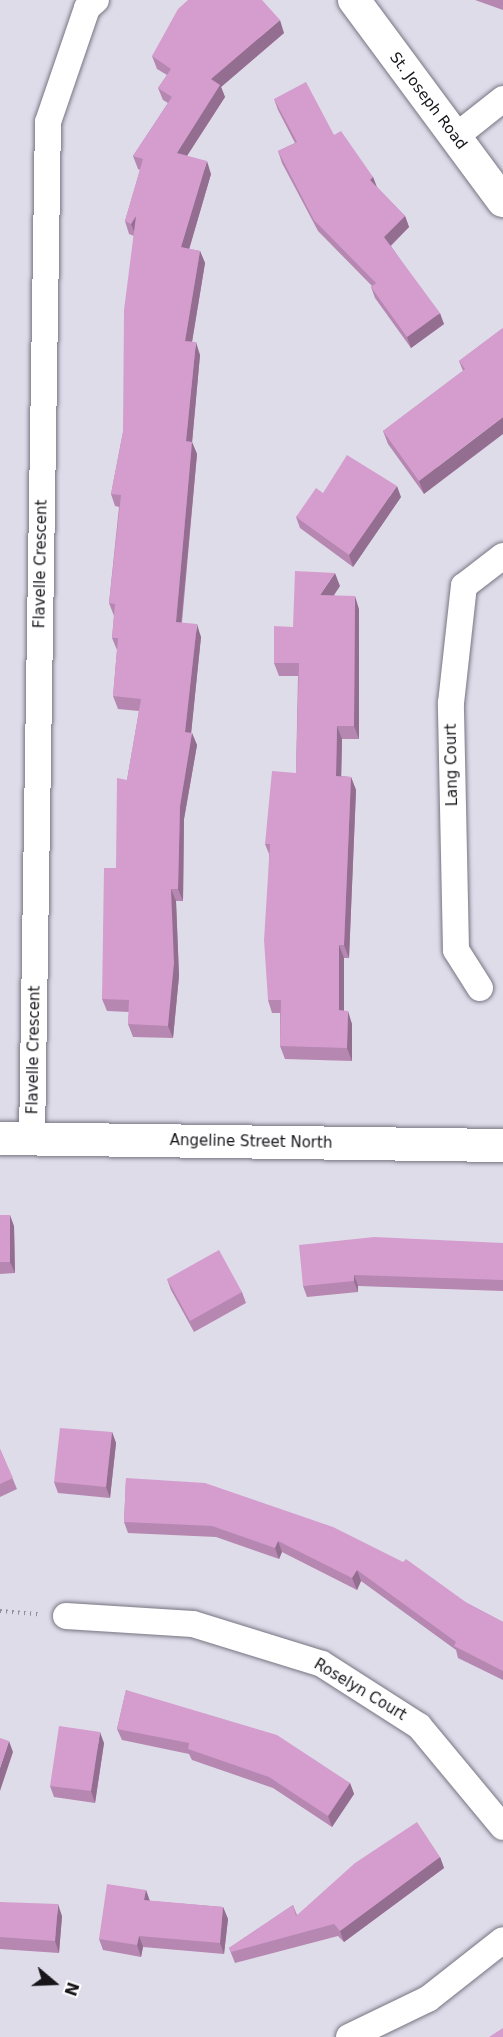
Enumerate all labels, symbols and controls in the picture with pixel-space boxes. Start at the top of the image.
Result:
street label: St. Joseph Road [386,49,470,153]
street label: Flavelle Crescent [31,500,51,628]
street label: Lang Court [442,724,462,806]
street label: Flavelle Crescent [24,986,44,1114]
street label: Angeline Street North [170,1132,332,1152]
street label: Roselyn Court [311,1655,409,1725]
north arrow [24,1953,84,2013]
text: N [60,1980,83,1998]

